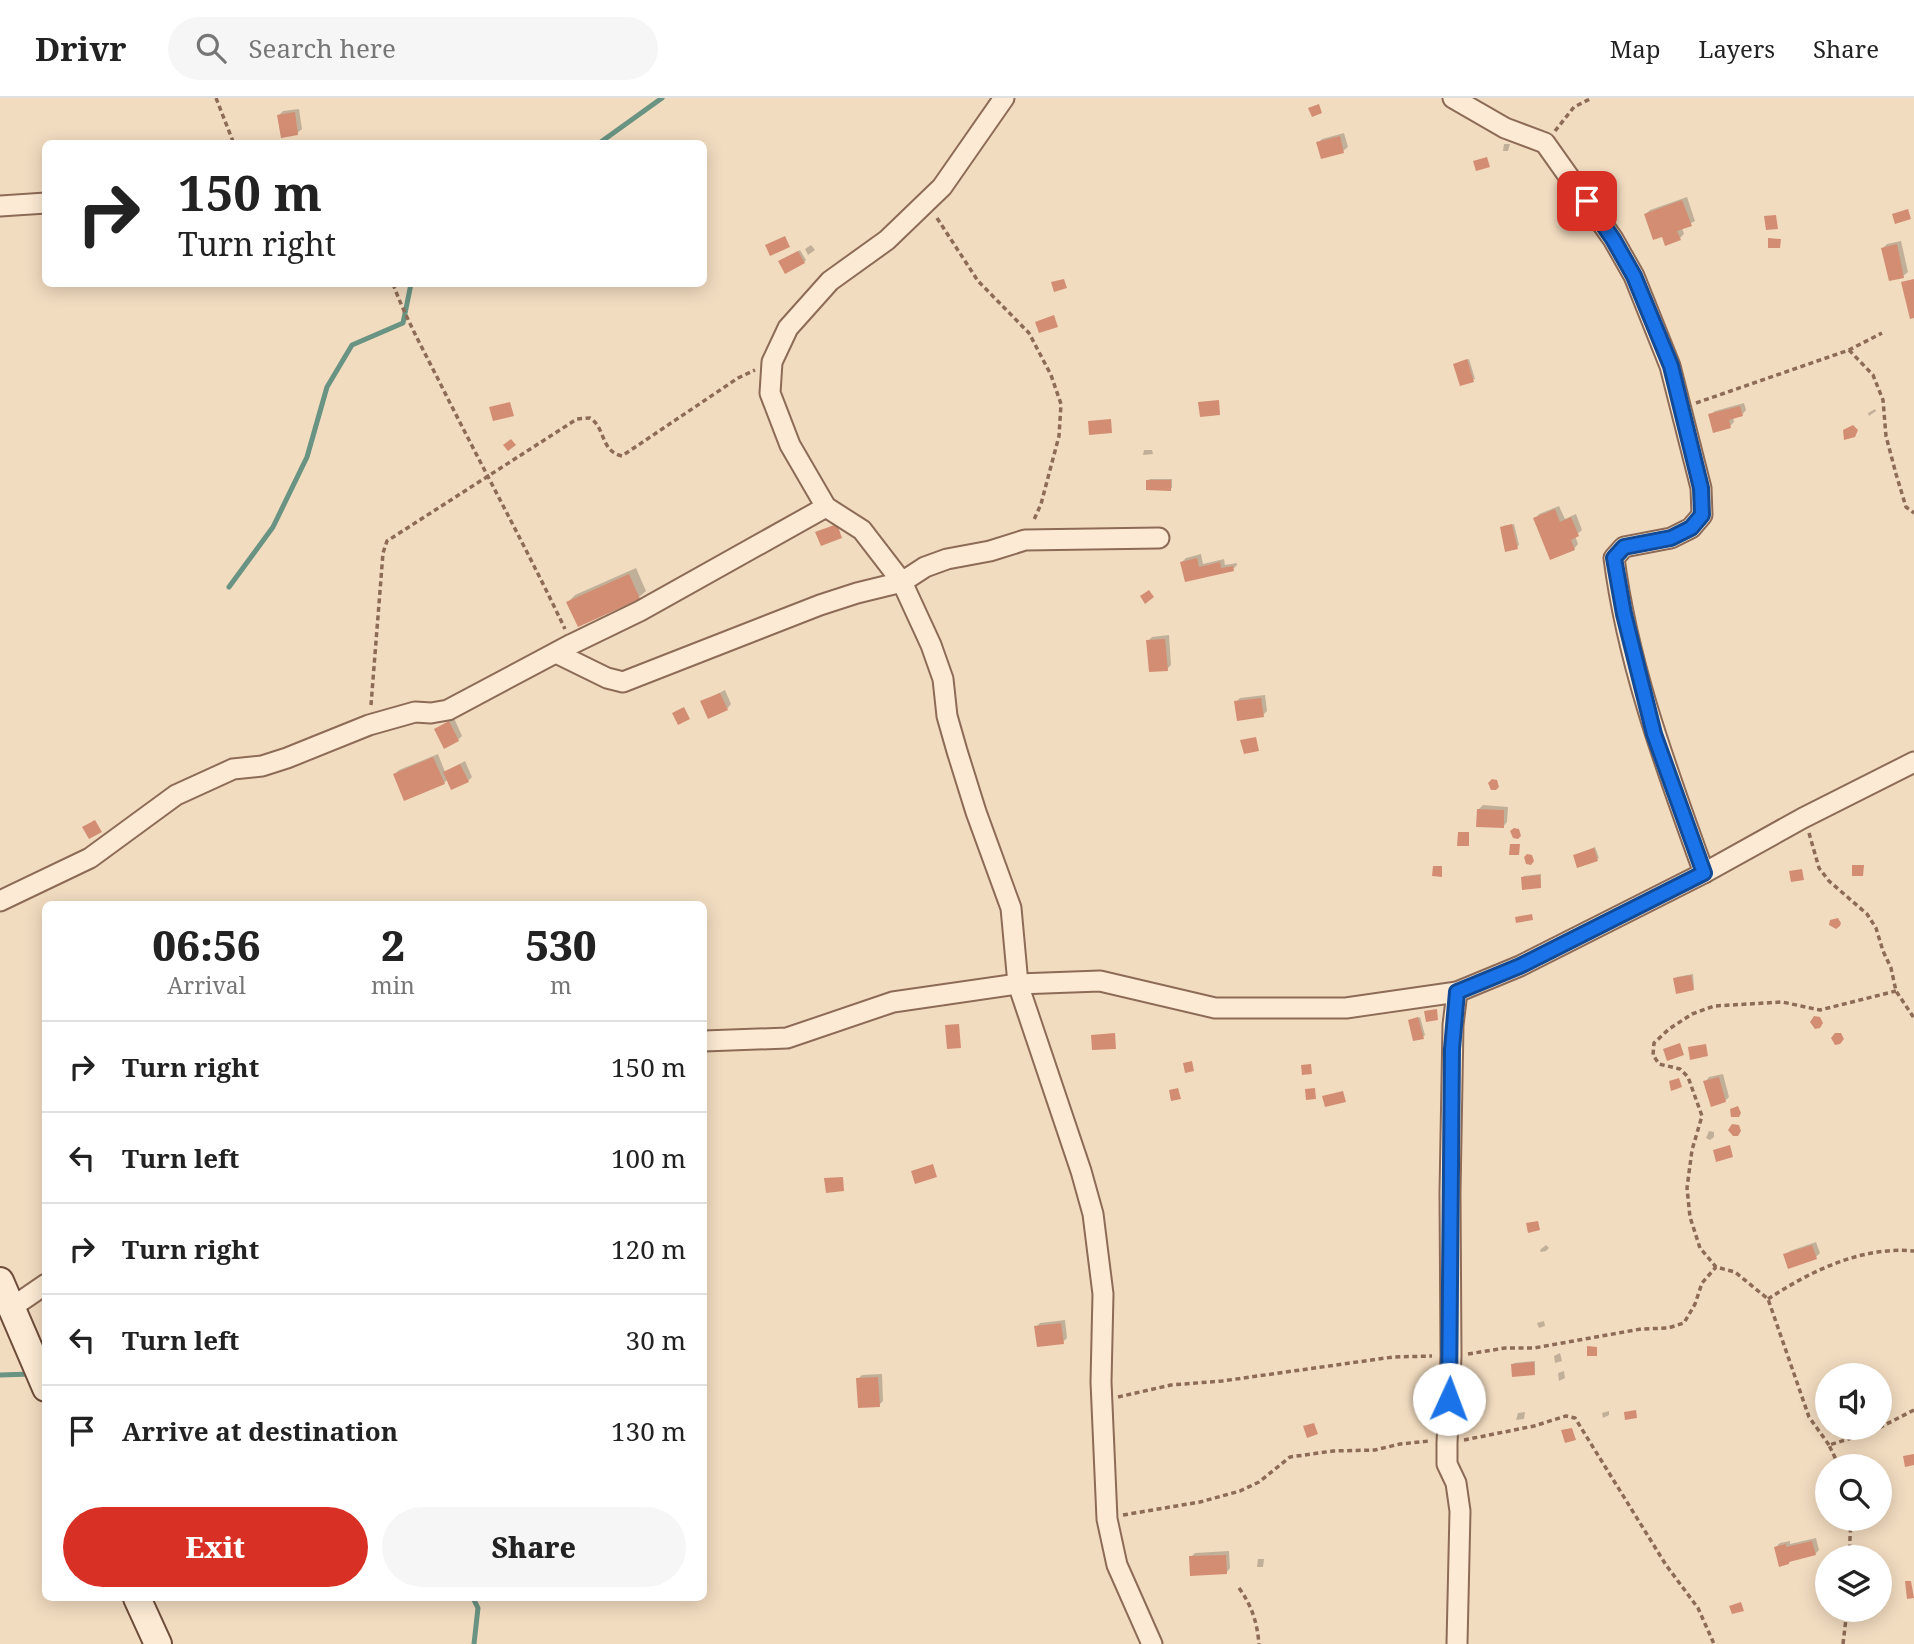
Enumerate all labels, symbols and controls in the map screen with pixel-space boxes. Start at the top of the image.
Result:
search box [168,17,658,80]
text: Drivr [35,26,126,71]
icon: search [192,29,230,67]
text: Search here [248,30,396,66]
text: Map [1610,32,1661,65]
text: Layers [1699,32,1775,65]
text: Share [1813,32,1879,65]
text: 150 m [178,159,322,225]
icon: right [63,168,154,259]
pin [1557,171,1617,231]
icon: arrive [1568,182,1606,220]
text: Turn right [178,222,336,265]
text: 06:56 [152,916,261,973]
text: 2 [381,916,405,973]
text: 530 [525,916,597,973]
text: Arrival [167,969,246,1001]
text: min [371,969,415,1001]
text: m [550,969,572,1001]
icon: right [63,1048,101,1086]
text: Turn right [122,1049,259,1085]
text: 150 m [611,1049,686,1085]
icon: left [63,1139,101,1177]
text: Turn left [122,1140,239,1176]
text: 100 m [611,1140,686,1176]
icon: right [63,1230,101,1268]
text: Turn right [122,1231,259,1267]
text: 120 m [611,1231,686,1267]
icon: left [63,1321,101,1359]
text: Turn left [122,1322,239,1358]
text: 30 m [626,1322,686,1358]
position arrow [1412,1362,1486,1436]
map controls [1815,1363,1892,1622]
button: sound [1815,1363,1892,1440]
icon: arrive [63,1412,101,1450]
text: Arrive at destination [122,1413,398,1449]
text: 130 m [611,1413,686,1449]
button: search [1815,1454,1892,1531]
button: Exit [63,1507,368,1587]
button: Share [382,1507,686,1587]
button: layers [1815,1545,1892,1622]

